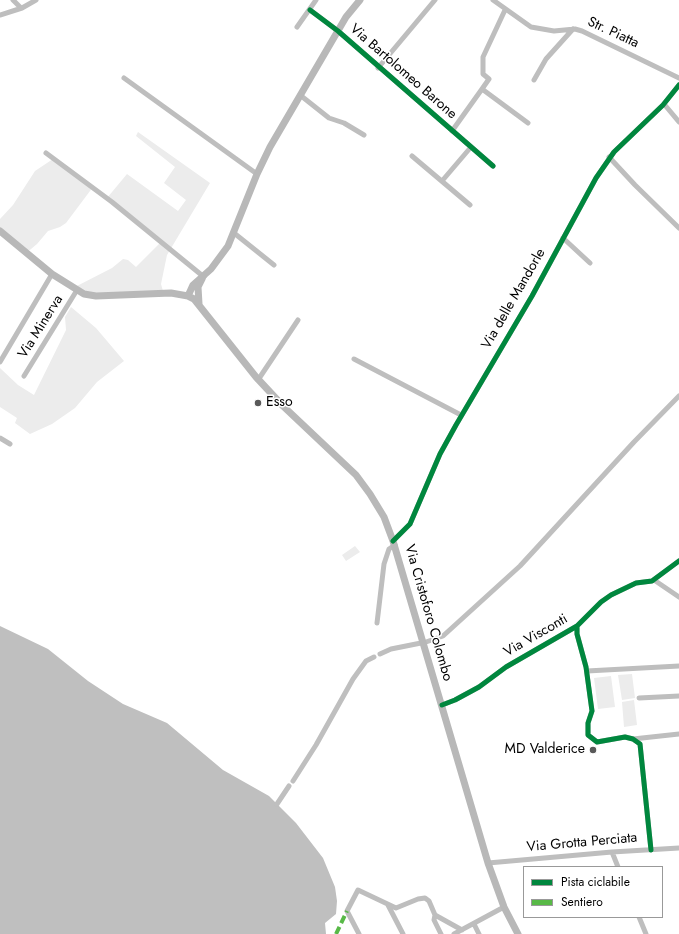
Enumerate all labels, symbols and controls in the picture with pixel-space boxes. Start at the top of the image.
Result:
street label: Str. Piatta [585,14,641,52]
street label: Via Bartolomeo Barone [346,21,460,123]
street label: Via delle Mandorle [478,246,550,352]
street label: Via Minerva [15,292,67,362]
place label: Esso [266,395,293,411]
marker: Esso [253,398,263,408]
street label: Via Cristoforo Colombo [400,543,456,683]
street label: Via Visconti [501,611,571,661]
place label: MD Valderice [505,742,585,758]
marker: MD Valderice [588,745,598,755]
street label: Via Grotta Perciata [526,830,638,856]
legend [523,866,663,918]
text: Pista ciclabile [561,873,630,891]
text: Sentiero [561,893,603,911]

